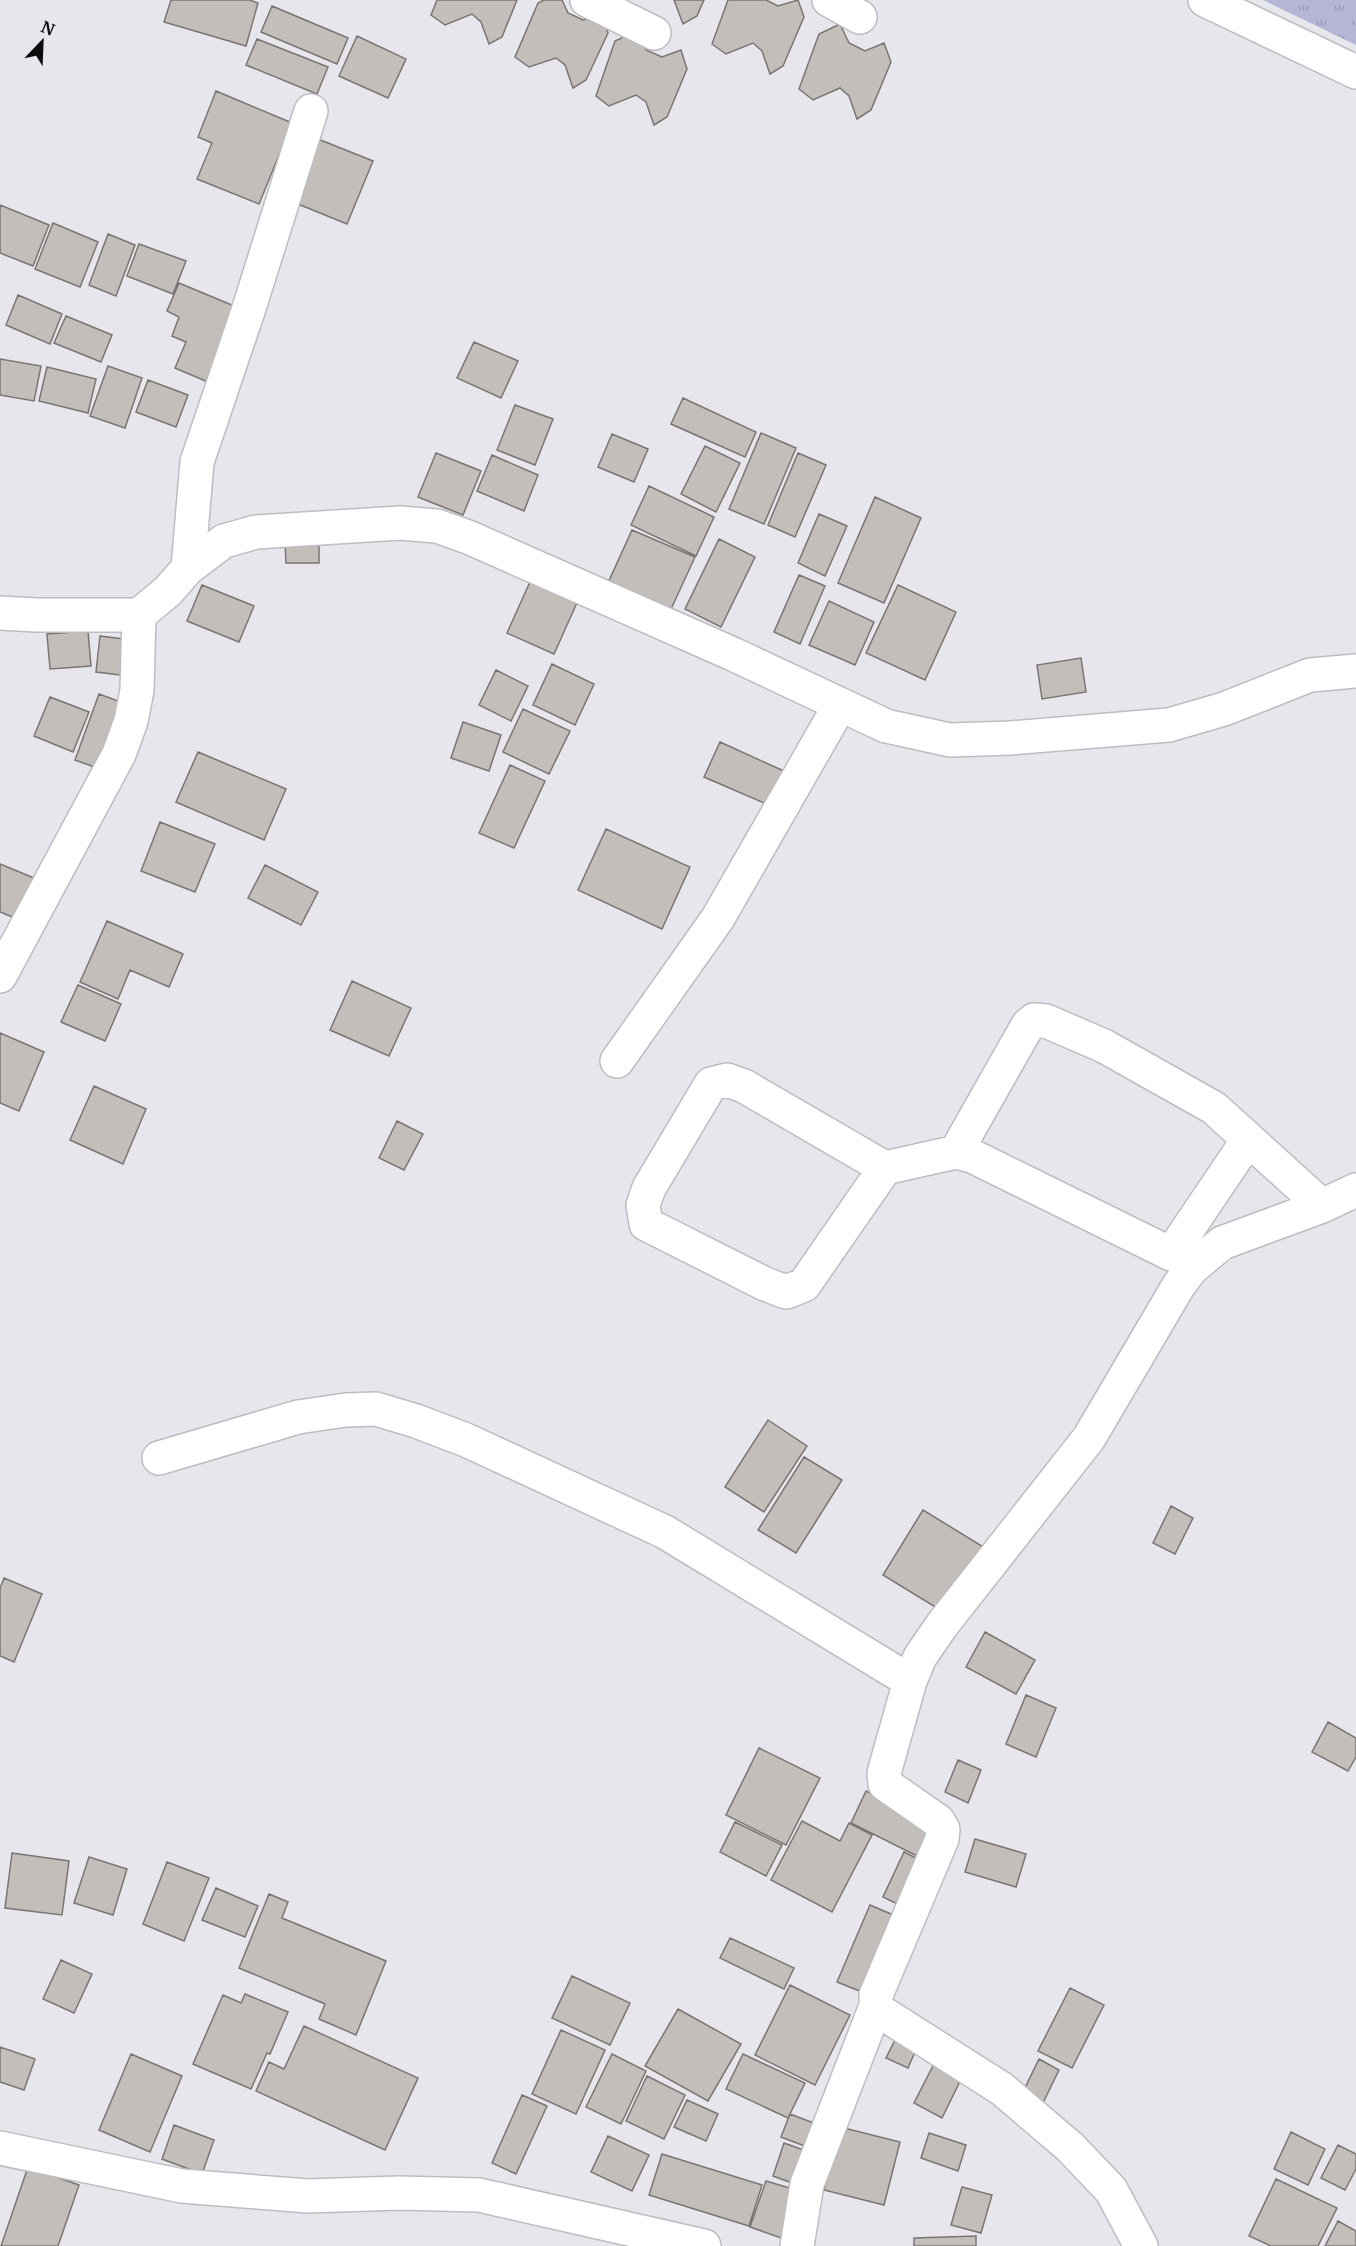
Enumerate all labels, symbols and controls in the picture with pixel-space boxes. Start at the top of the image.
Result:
north arrow [12,12,72,72]
text: N [38,17,58,40]

